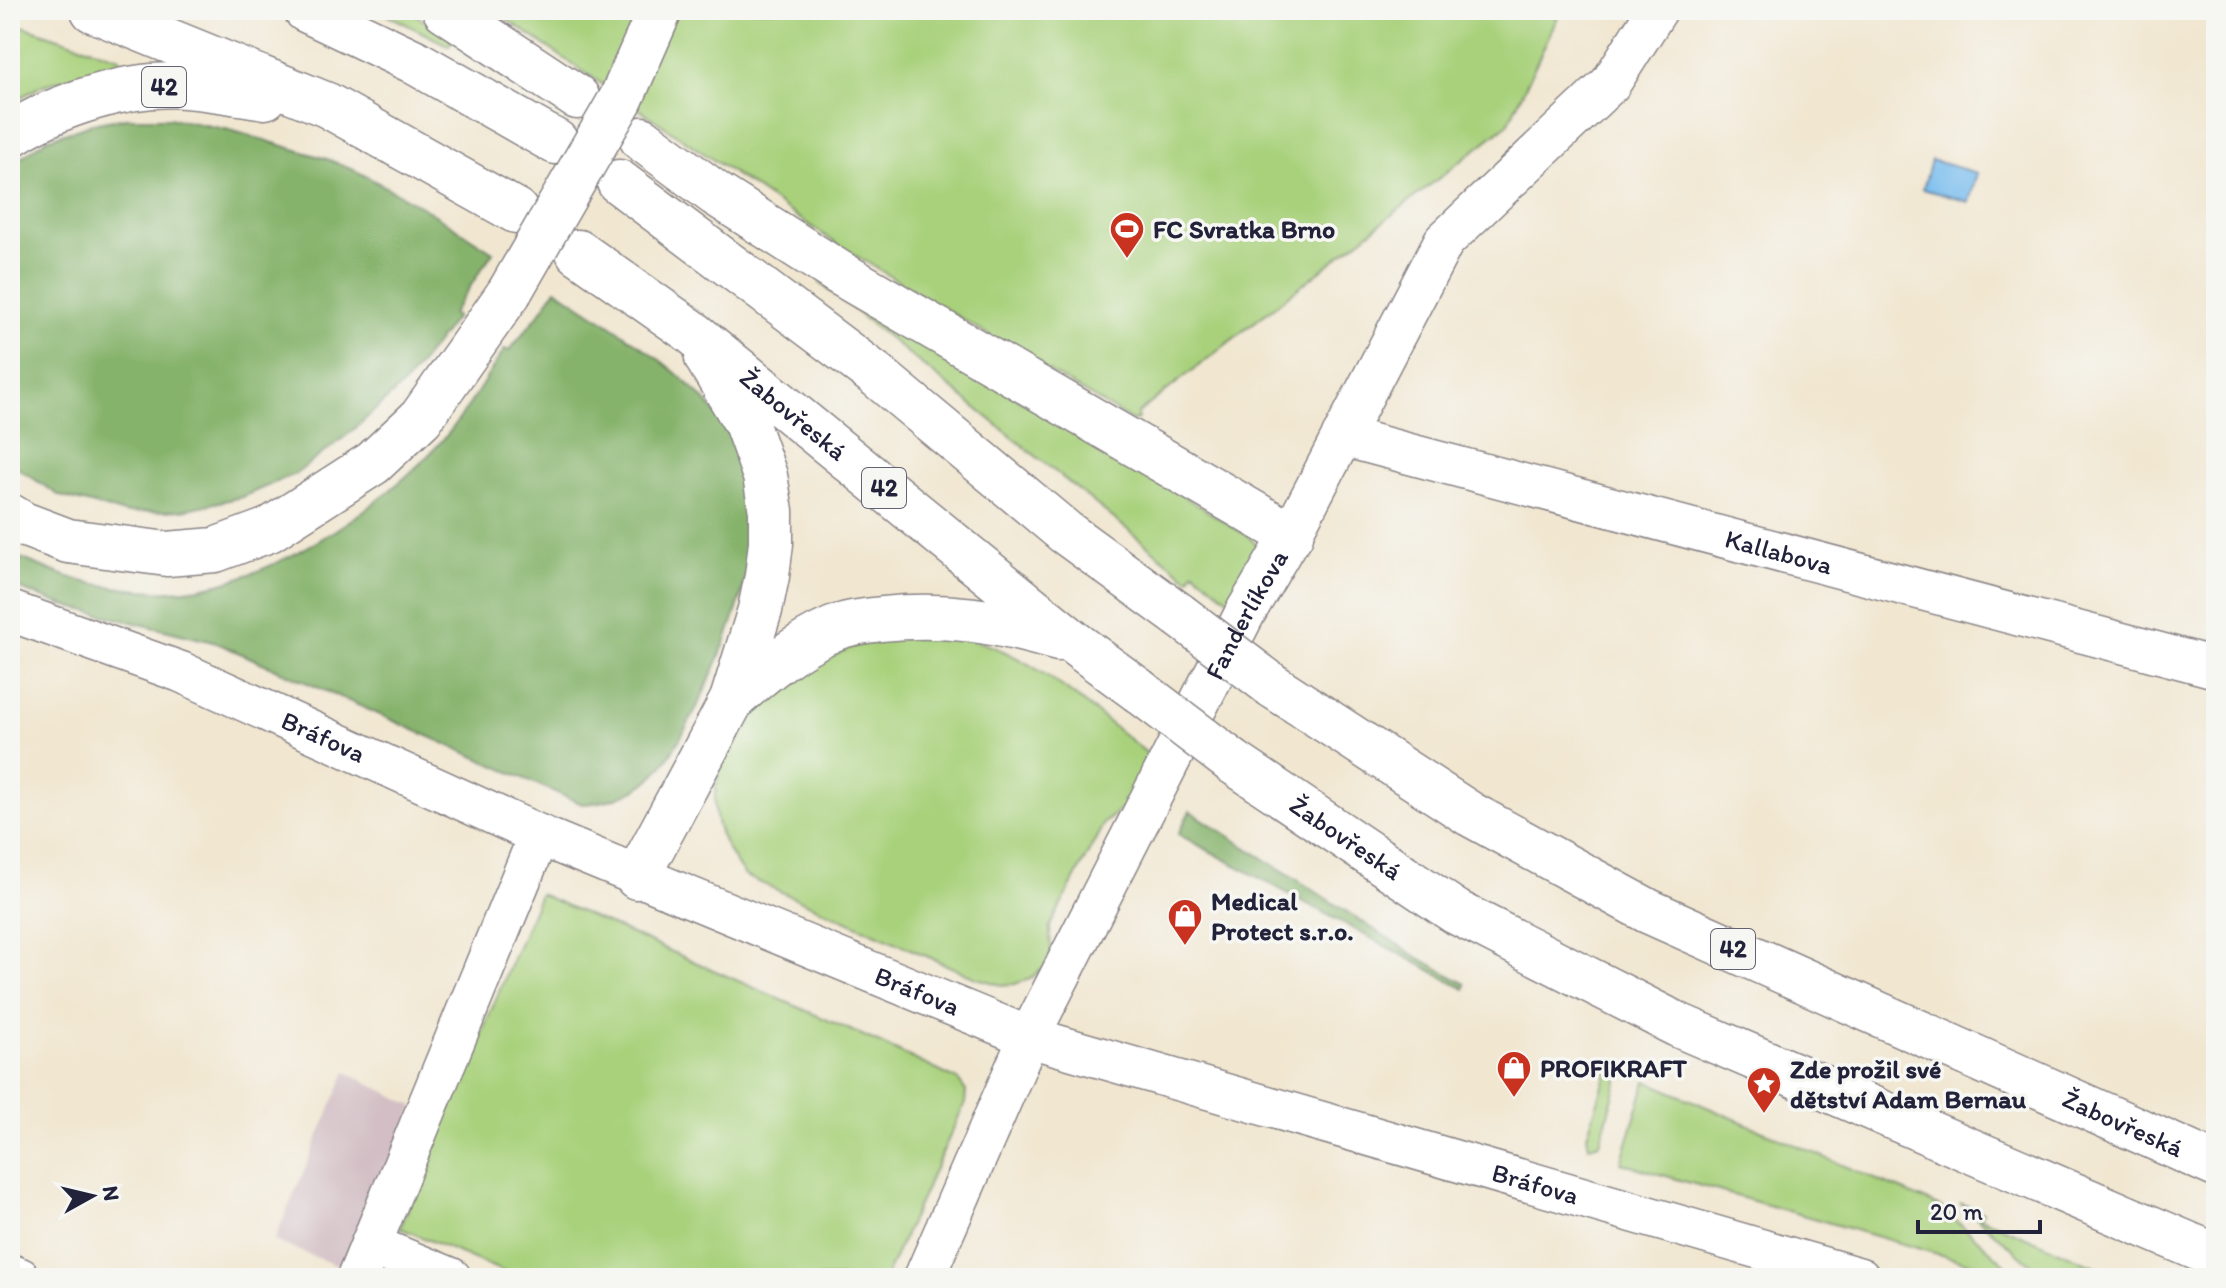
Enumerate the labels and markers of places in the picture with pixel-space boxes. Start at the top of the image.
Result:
sports icon: FC Svratka Brno [1108,210,1146,260]
place label: FC Svratka Brno [1153,213,1335,245]
place label: Medical Protect s.r.o. [1211,885,1354,947]
shop icon: Medical Protect s.r.o. [1166,897,1204,947]
shop icon: PROFIKRAFT [1495,1049,1533,1099]
place label: PROFIKRAFT [1540,1052,1687,1084]
place label: Zde prožil své dětství Adam Bernau [1790,1053,2027,1115]
place icon: Zde prožil své dětství Adam Bernau [1745,1065,1783,1115]

